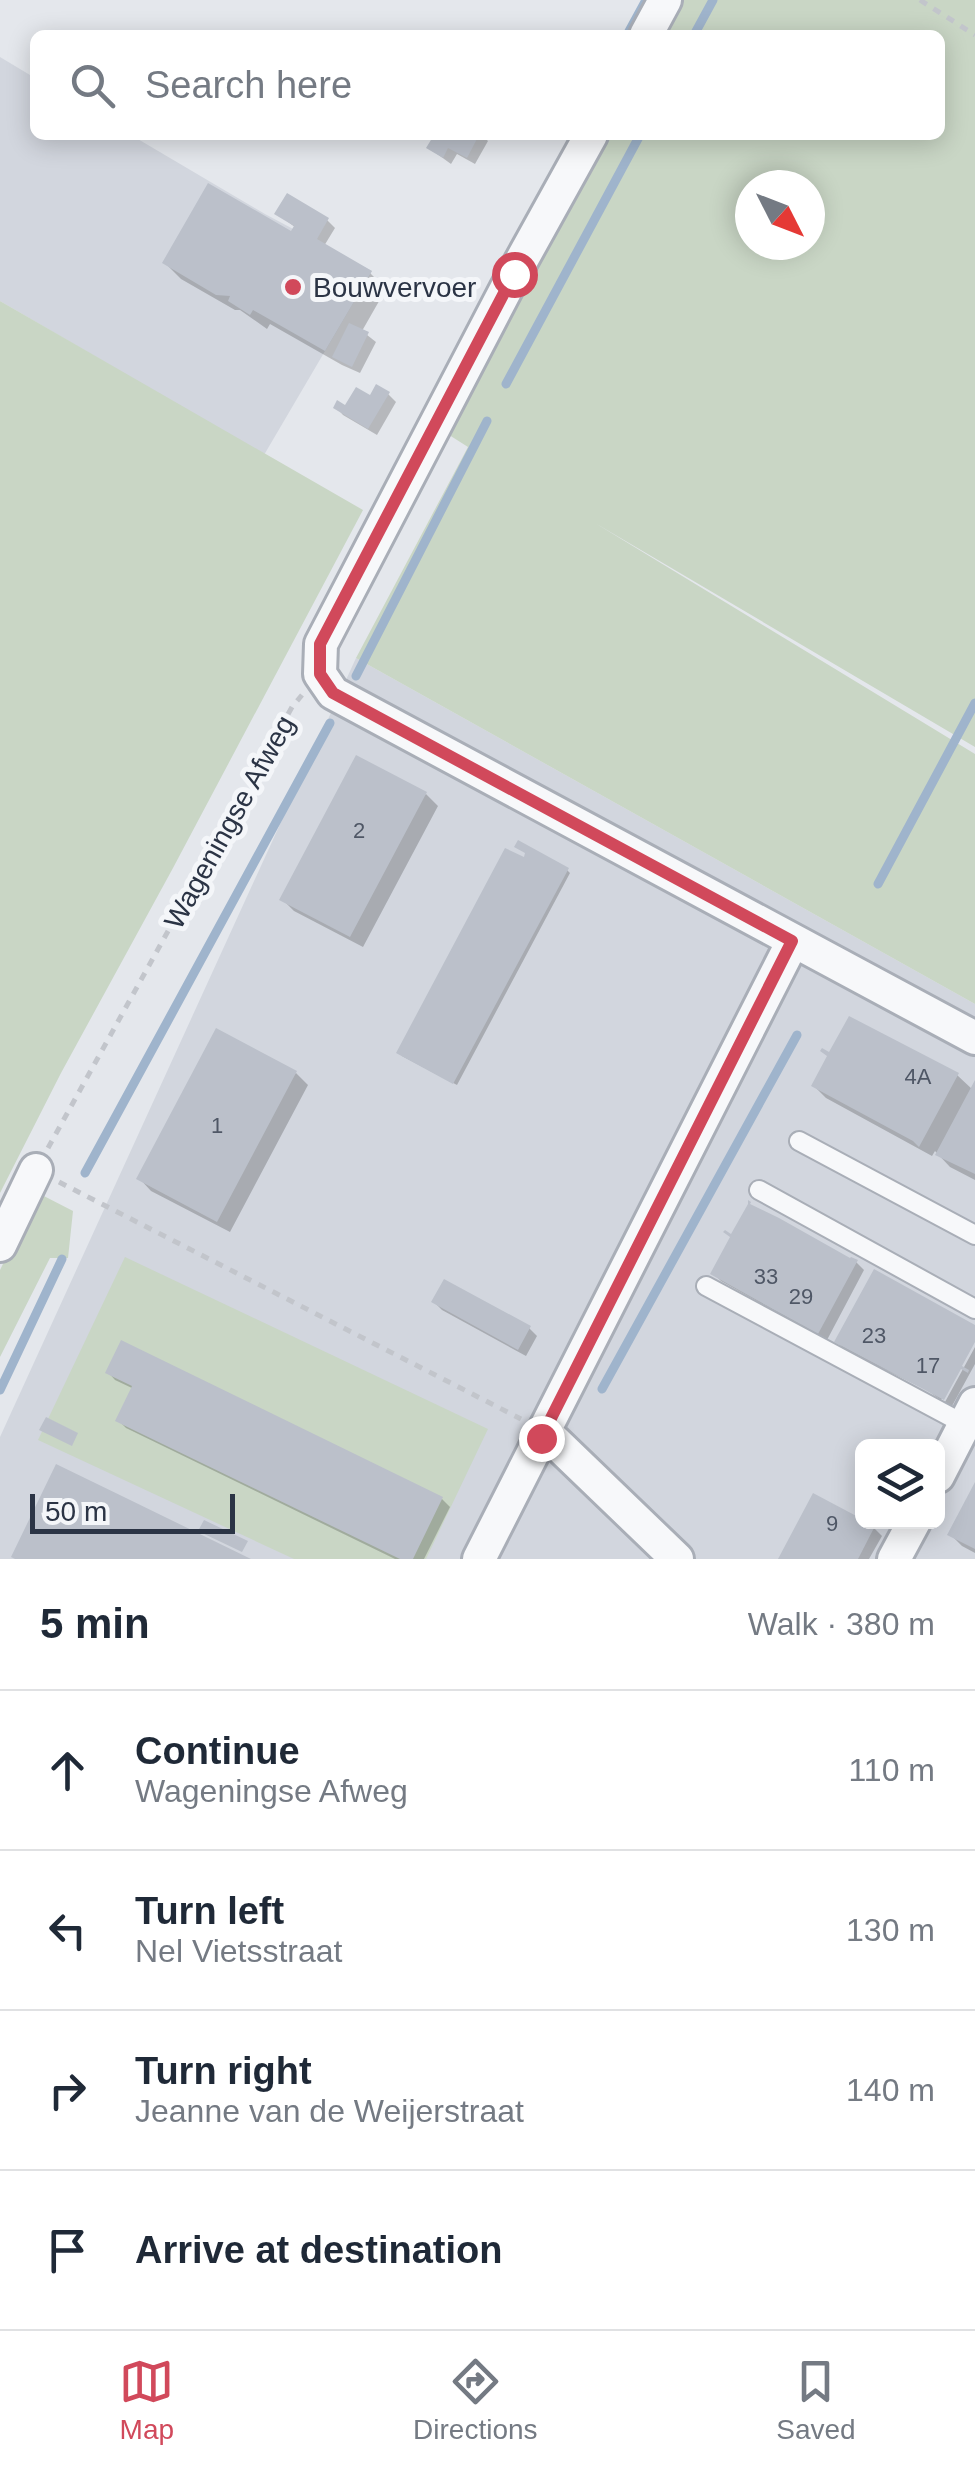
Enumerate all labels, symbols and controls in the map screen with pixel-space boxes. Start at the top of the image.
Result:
search box [30,30,945,140]
icon: search [65,58,120,113]
text: Search here [145,64,352,106]
north arrow [735,170,825,260]
route start [492,252,538,298]
place label: Bouwvervoer [313,272,476,303]
marker: Bouwvervoer [282,276,304,298]
street label: Wageningse Afweg [158,710,301,934]
house number: 2 [353,818,365,843]
house number: 4A [905,1064,932,1089]
house number: 1 [211,1113,223,1138]
house number: 33 [754,1264,778,1289]
house number: 29 [789,1284,813,1309]
house number: 23 [862,1323,886,1348]
house number: 17 [916,1353,940,1378]
route end [519,1416,565,1462]
map controls [855,1439,945,1529]
button: layers [855,1439,945,1529]
scale bar [30,1489,235,1534]
text: 50 m [45,1496,107,1527]
house number: 9 [826,1511,838,1536]
text: 5 min [40,1600,150,1647]
text: Walk · 380 m [748,1606,935,1642]
text: Continue [135,1730,300,1772]
icon: ahead [40,1743,95,1798]
text: 110 m [848,1752,935,1788]
text: Wageningse Afweg [135,1773,408,1809]
text: Turn left [135,1890,284,1932]
icon: left [40,1903,95,1958]
text: 130 m [846,1912,935,1948]
text: Nel Vietsstraat [135,1933,343,1969]
text: Turn right [135,2050,312,2092]
icon: right [40,2063,95,2118]
text: 140 m [846,2072,935,2108]
text: Jeanne van de Weijerstraat [135,2093,524,2129]
icon: arrive [40,2223,95,2278]
text: Arrive at destination [135,2229,502,2271]
tab: Map [119,2354,174,2446]
tab: Directions [413,2354,538,2446]
tab: Saved [776,2354,856,2446]

